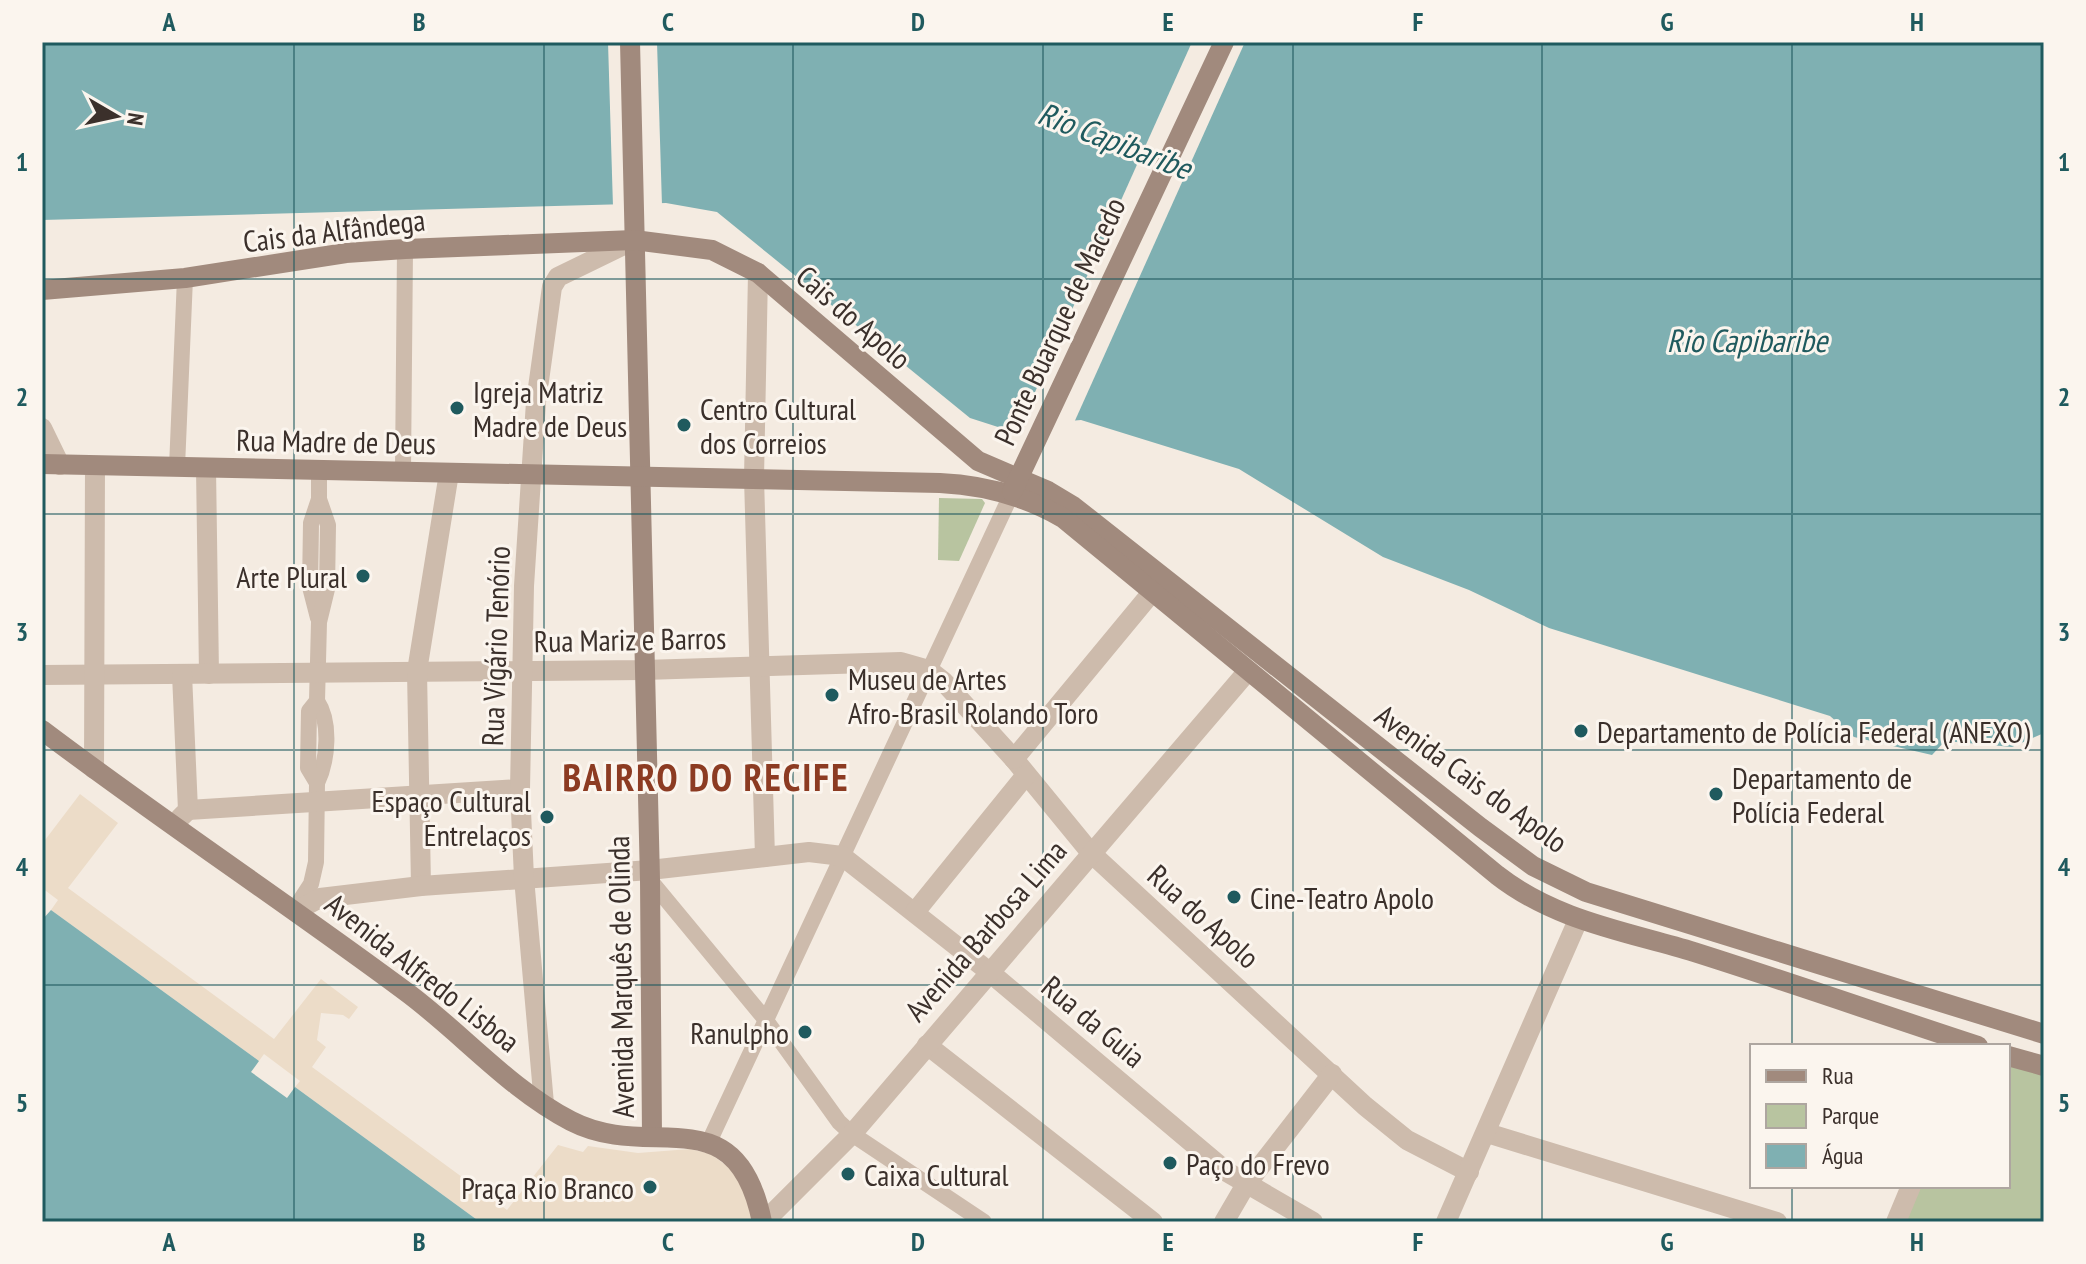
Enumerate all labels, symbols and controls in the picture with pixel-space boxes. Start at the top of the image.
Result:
text: A [161,5,176,38]
text: B [413,5,426,38]
text: C [662,5,674,38]
text: D [911,5,925,38]
text: E [1162,5,1174,38]
text: F [1413,5,1424,38]
text: G [1660,5,1674,38]
text: H [1910,5,1924,38]
north arrow [76,76,156,156]
water label: Rio Capibaribe [1033,92,1199,189]
text: N [121,111,151,127]
text: 1 [16,145,28,178]
text: 1 [2058,145,2070,178]
street label: Ponte Buarque de Macedo [984,191,1134,451]
street label: Cais da Alfândega [241,199,427,261]
street label: Cais do Apolo [788,256,920,378]
water label: Rio Capibaribe [1667,319,1829,361]
place label: Igreja Matriz Madre de Deus [473,372,627,445]
text: 2 [16,380,28,413]
text: 2 [2058,380,2070,413]
place label: Centro Cultural dos Correios [700,389,856,462]
marker: Igreja Matriz Madre de Deus [448,399,466,417]
marker: Centro Cultural dos Correios [675,416,693,434]
street label: Rua Madre de Deus [236,420,436,462]
street label: Rua Vigário Tenório [472,545,518,747]
place label: Arte Plural [236,557,347,596]
marker: Arte Plural [354,567,372,585]
text: 3 [16,615,28,648]
text: 3 [2058,615,2070,648]
street label: Rua Mariz e Barros [533,618,727,660]
place label: Museu de Artes Afro-Brasil Rolando Toro [848,659,1099,732]
marker: Museu de Artes Afro-Brasil Rolando Toro [823,686,841,704]
street label: Avenida Cais do Apolo [1368,695,1576,861]
place label: Departamento de Polícia Federal (ANEXO) [1597,712,2030,751]
marker: Departamento de Polícia Federal (ANEXO) [1572,722,1590,740]
district label: BAIRRO DO RECIFE [562,752,850,801]
place label: Departamento de Polícia Federal [1732,758,1912,831]
place label: Espaço Cultural Entrelaços [372,781,531,854]
marker: Departamento de Polícia Federal [1707,785,1725,803]
marker: Espaço Cultural Entrelaços [538,808,556,826]
street label: Avenida Barbosa Lima [896,831,1074,1029]
street label: Avenida Marquês de Olinda [598,835,642,1119]
text: 4 [16,850,29,883]
text: 4 [2058,850,2071,883]
street label: Rua do Apolo [1140,856,1268,976]
place label: Cine-Teatro Apolo [1250,878,1434,917]
street label: Avenida Alfredo Lisboa [318,884,528,1060]
marker: Cine-Teatro Apolo [1225,888,1243,906]
street label: Rua da Guia [1034,966,1154,1076]
place label: Ranulpho [690,1013,789,1052]
marker: Ranulpho [796,1023,814,1041]
legend [1750,1044,2010,1188]
text: Rua [1822,1060,1854,1091]
text: 5 [16,1086,28,1119]
text: 5 [2058,1086,2070,1119]
text: Parque [1822,1100,1879,1131]
text: Água [1822,1140,1863,1171]
place label: Paço do Frevo [1186,1144,1330,1183]
marker: Paço do Frevo [1161,1154,1179,1172]
place label: Caixa Cultural [864,1155,1008,1194]
marker: Caixa Cultural [839,1165,857,1183]
place label: Praça Rio Branco [461,1168,634,1207]
marker: Praça Rio Branco [641,1178,659,1196]
text: A [161,1225,176,1258]
text: B [413,1225,426,1258]
text: C [662,1225,674,1258]
text: D [911,1225,925,1258]
text: E [1162,1225,1174,1258]
text: F [1413,1225,1424,1258]
text: G [1660,1225,1674,1258]
text: H [1910,1225,1924,1258]

